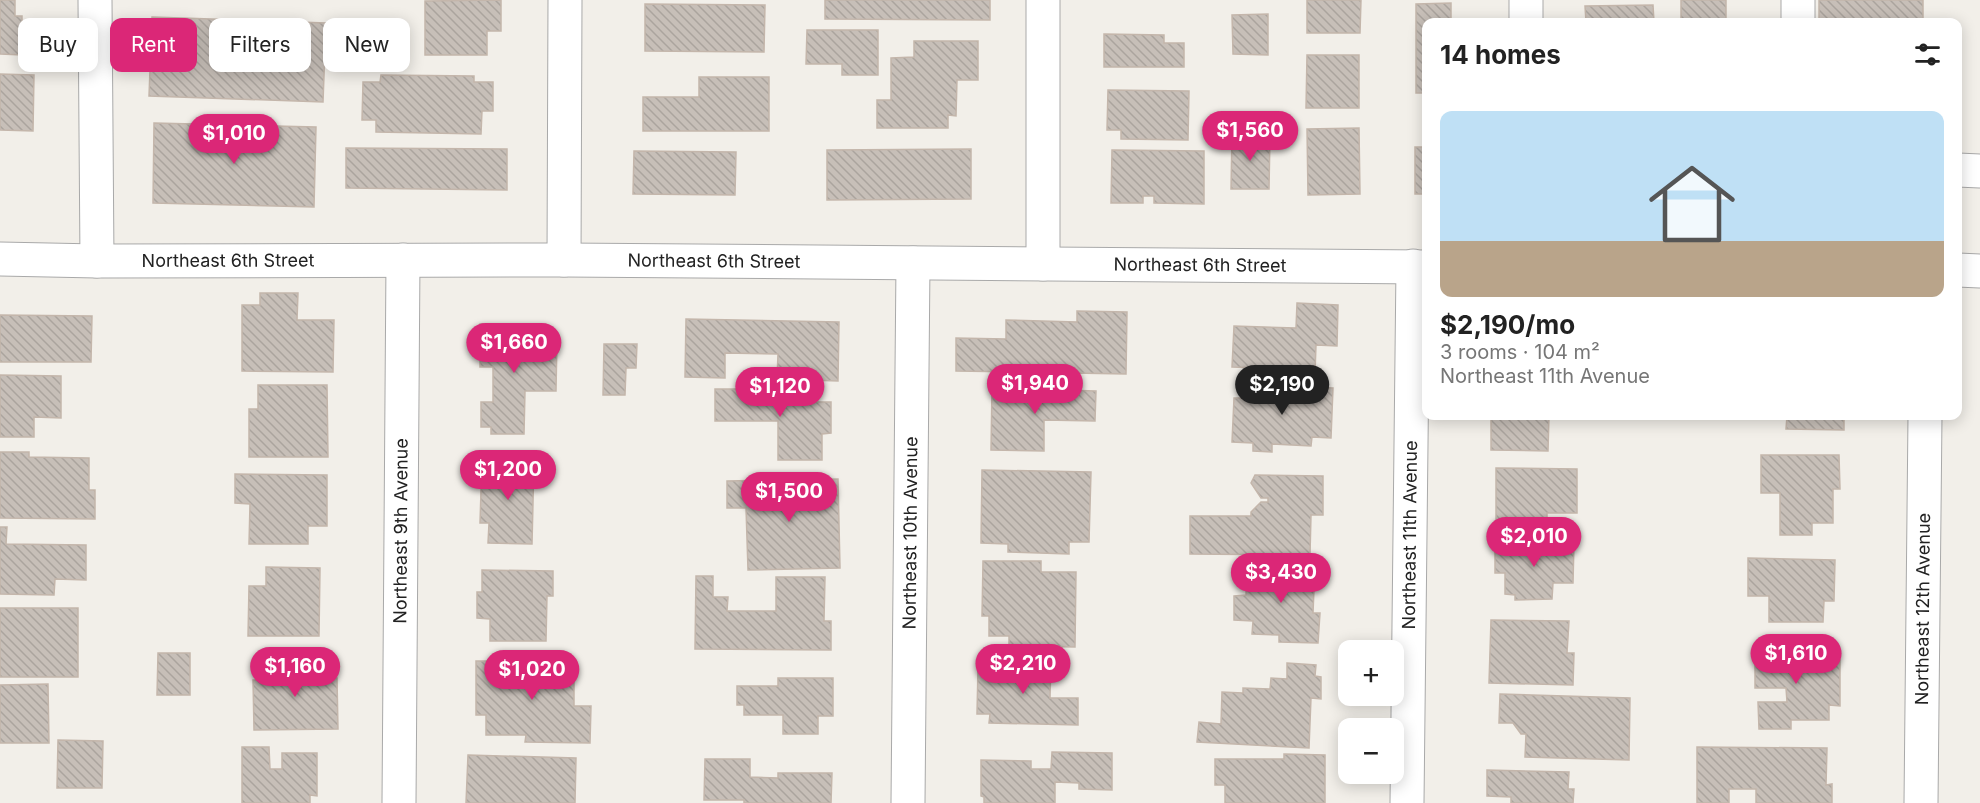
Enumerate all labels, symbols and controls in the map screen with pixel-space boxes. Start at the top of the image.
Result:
chip: Buy [18,18,98,72]
chip: Rent [110,18,197,72]
chip: Filters [209,18,311,72]
chip: New [323,18,410,72]
icon: filters [1911,38,1944,71]
text: 14 homes [1440,39,1561,70]
pin: $1,560 [1201,111,1299,162]
pin: $1,010 [185,114,283,165]
text: $1,560 [1216,118,1284,142]
text: $1,010 [202,121,266,145]
icon: home [1638,150,1746,258]
street label: Northeast 6th Street [142,250,315,271]
street label: Northeast 6th Street [627,250,801,272]
street label: Northeast 6th Street [1113,253,1287,276]
text: $2,190/mo [1440,309,1575,340]
pin: $1,660 [465,323,563,374]
text: $1,660 [480,330,548,354]
text: 3 rooms · 104 m² [1440,340,1600,364]
pin: $1,940 [986,364,1084,415]
text: Northeast 11th Avenue [1440,364,1650,388]
pin: $2,190 [1233,365,1331,416]
pin: $1,120 [731,367,829,418]
text: $1,940 [1001,371,1069,395]
text: $2,190 [1249,372,1315,396]
text: $1,120 [749,374,811,398]
street label: Northeast 10th Avenue [899,436,921,630]
street label: Northeast 9th Avenue [389,438,412,624]
street label: Northeast 11th Avenue [1398,440,1421,630]
pin: $1,200 [459,450,557,501]
text: $1,200 [474,457,542,481]
pin: $1,500 [740,472,838,523]
text: $1,500 [755,479,823,503]
street label: Northeast 12th Avenue [1911,513,1934,705]
pin: $2,010 [1485,517,1583,568]
text: $2,010 [1500,524,1568,548]
pin: $3,430 [1232,553,1330,604]
text: $3,430 [1245,560,1317,584]
pin: $1,610 [1747,634,1845,685]
map controls [1338,640,1404,784]
button: + [1338,640,1404,706]
text: $1,610 [1765,641,1827,665]
pin: $2,210 [974,644,1072,695]
pin: $1,160 [246,647,344,698]
pin: $1,020 [483,650,581,701]
text: $2,210 [989,651,1057,675]
text: $1,160 [264,654,326,678]
text: $1,020 [498,657,566,681]
button: − [1338,718,1404,784]

